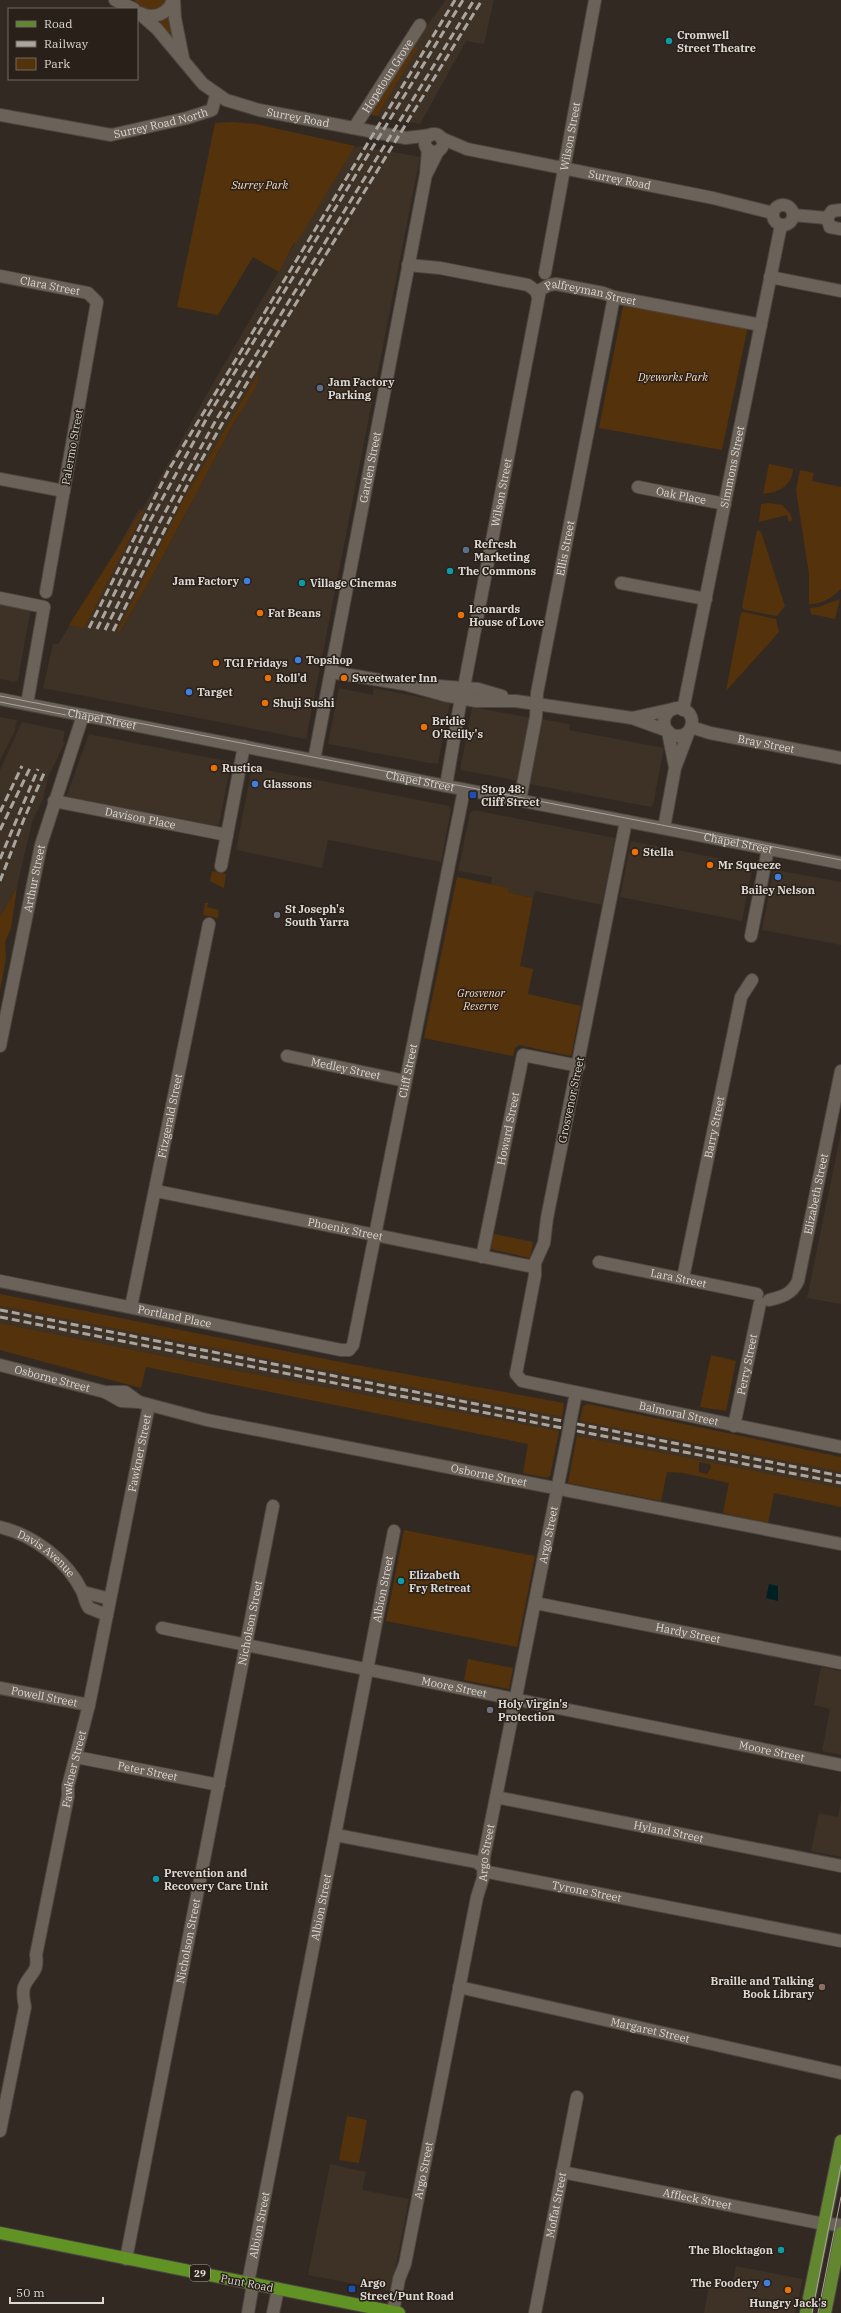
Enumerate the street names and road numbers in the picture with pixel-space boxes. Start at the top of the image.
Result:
street label: Hopetoun Grove [359,36,416,115]
street label: Wilson Street [557,101,583,172]
street label: Surrey Road North [112,105,210,141]
street label: Surrey Road [265,105,331,130]
street label: Surrey Road [587,166,653,193]
street label: Clara Street [19,273,81,298]
street label: Palfreyman Street [542,277,638,308]
street label: Palermo Street [58,408,86,486]
street label: Simmons Street [717,425,747,509]
street label: Garden Street [356,430,384,504]
street label: Wilson Street [488,457,515,528]
street label: Oak Place [655,484,707,507]
street label: Ellis Street [553,519,577,577]
street label: Chapel Street [67,705,138,732]
street label: Bray Street [736,731,796,756]
street label: Chapel Street [385,767,456,794]
street label: Davison Place [104,804,177,832]
street label: Chapel Street [703,829,774,856]
street label: Arthur Street [20,843,48,913]
street label: Cliff Street [396,1042,420,1099]
street label: Medley Street [310,1054,382,1083]
street label: Grosvenor Street [555,1056,587,1144]
street label: Fitzgerald Street [154,1072,185,1159]
street label: Howard Street [494,1091,522,1166]
street label: Barry Street [701,1095,727,1159]
street label: Elizabeth Street [801,1152,831,1236]
street label: Phoenix Street [307,1215,384,1243]
street label: Lara Street [649,1266,708,1291]
street label: Portland Place [136,1302,213,1331]
street label: Perry Street [734,1332,760,1396]
street label: Osborne Street [13,1362,92,1395]
street label: Balmoral Street [638,1398,720,1429]
street label: Fawkner Street [125,1413,154,1493]
street label: Osborne Street [450,1461,528,1489]
street label: Argo Street [536,1505,561,1565]
street label: Davis Avenue [15,1527,78,1580]
street label: Albion Street [369,1554,396,1623]
street label: Nicholson Street [235,1579,265,1667]
street label: Hardy Street [655,1620,722,1646]
street label: Moore Street [420,1674,488,1700]
street label: Powell Street [10,1683,79,1710]
street label: Fawkner Street [59,1729,89,1809]
street label: Moore Street [738,1738,806,1764]
street label: Peter Street [116,1758,179,1784]
street label: Hyland Street [632,1818,705,1845]
street label: Argo Street [476,1823,497,1882]
street label: Albion Street [308,1872,334,1942]
street label: Tyrone Street [551,1878,623,1905]
street label: Nicholson Street [173,1897,203,1985]
street label: Margaret Street [609,2014,691,2046]
street label: Argo Street [411,2141,436,2200]
street label: Moffat Street [543,2171,569,2239]
street label: Affleck Street [662,2185,733,2213]
street label: Albion Street [246,2190,273,2260]
road number: 29 [190,2265,210,2281]
street label: Punt Road [219,2271,275,2295]

